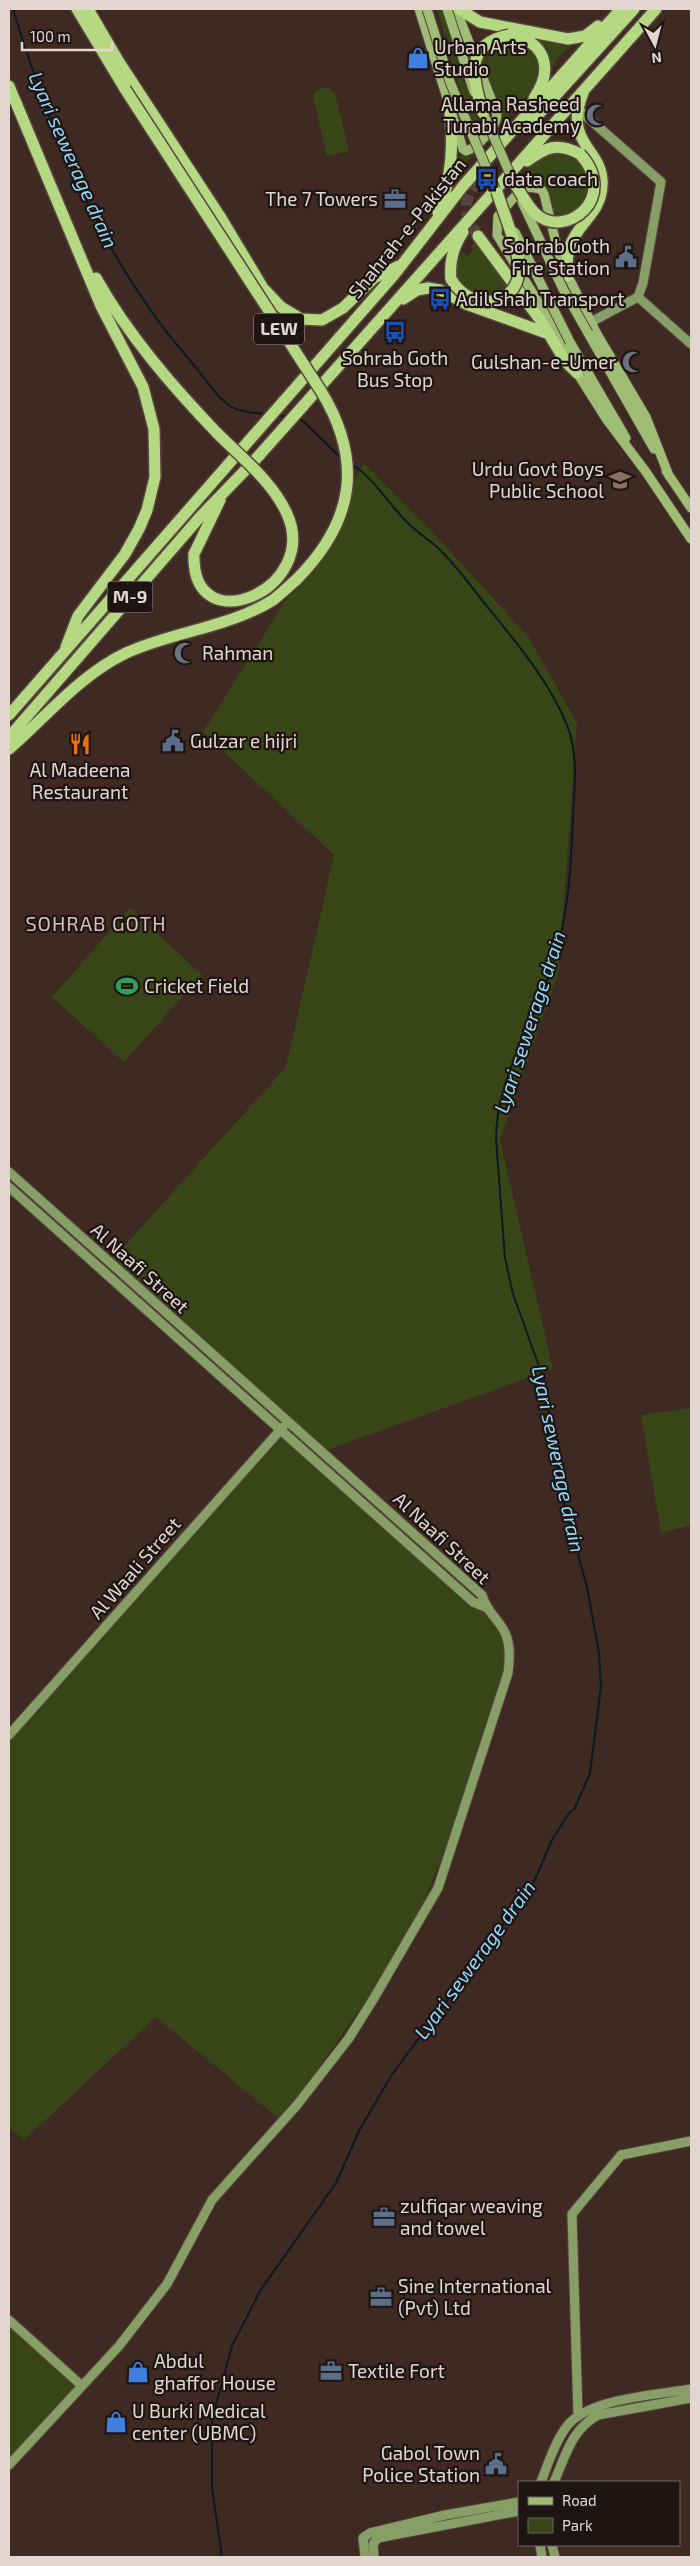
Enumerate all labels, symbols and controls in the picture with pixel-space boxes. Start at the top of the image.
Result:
scale bar [22,20,112,52]
north arrow [630,20,680,70]
text: 100 m [30,27,71,45]
place label: Urban Arts Studio [434,35,527,80]
shop icon: Urban Arts Studio [405,45,431,71]
text: N [651,49,663,67]
water label: Lyari sewerage drain [23,68,124,252]
place label: Allama Rasheed Turabi Academy [441,92,580,137]
mosque icon: Allama Rasheed Turabi Academy [584,102,610,128]
street label: Shahrah-e-Pakistan [343,153,470,302]
bus stop icon: data coach [474,166,500,192]
place label: data coach [504,167,598,190]
office icon: The 7 Towers [382,186,408,212]
place label: The 7 Towers [265,187,378,210]
place label: Sohrab Goth Fire Station [503,234,610,279]
public building icon: Sohrab Goth Fire Station [613,244,639,270]
bus stop icon: Adil Shah Transport [427,286,453,312]
place label: Adil Shah Transport [456,287,624,310]
road number: LEW [254,314,304,344]
bus stop icon: Sohrab Goth Bus Stop [382,319,408,345]
place label: Sohrab Goth Bus Stop [342,346,448,391]
mosque icon: Gulshan-e-Umer [620,349,646,375]
place label: Gulshan-e-Umer [471,350,616,373]
place label: Urdu Govt Boys Public School [472,457,604,502]
school or university icon: Urdu Govt Boys Public School [607,467,633,493]
road number: M-9 [108,582,152,612]
mosque icon: Rahman [172,640,198,666]
place label: Rahman [202,641,273,664]
public building icon: Gulzar e hijri [160,728,186,754]
place label: Gulzar e hijri [190,729,297,752]
restaurant icon: Al Madeena Restaurant [67,731,93,757]
place label: Al Madeena Restaurant [29,758,131,803]
district label: SOHRAB GOTH [25,911,167,935]
water label: Lyari sewerage drain [488,928,571,1116]
sports icon: Cricket Field [114,973,140,999]
place label: Cricket Field [144,974,249,997]
street label: Al Naafi Street [87,1218,194,1318]
water label: Lyari sewerage drain [526,1363,590,1555]
street label: Al Naafi Street [389,1487,496,1588]
street label: Al Waali Street [84,1512,185,1623]
water label: Lyari sewerage drain [409,1875,541,2044]
place label: zulfiqar weaving and towel [400,2194,543,2239]
office icon: zulfiqar weaving and towel [371,2204,397,2230]
place label: Sine International (Pvt) Ltd [398,2274,552,2319]
office icon: Sine International (Pvt) Ltd [368,2284,394,2310]
place label: Abdul ghaffor House [154,2349,276,2394]
office icon: Textile Fort [318,2358,344,2384]
shop icon: Abdul ghaffor House [125,2359,151,2385]
place label: Textile Fort [348,2359,445,2382]
place label: U Burki Medical center (UBMC) [132,2399,266,2444]
shop icon: U Burki Medical center (UBMC) [103,2409,129,2435]
place label: Gabol Town Police Station [362,2441,480,2486]
public building icon: Gabol Town Police Station [483,2451,509,2477]
legend [518,2481,680,2546]
text: Road [562,2491,597,2509]
text: Park [562,2516,593,2534]

